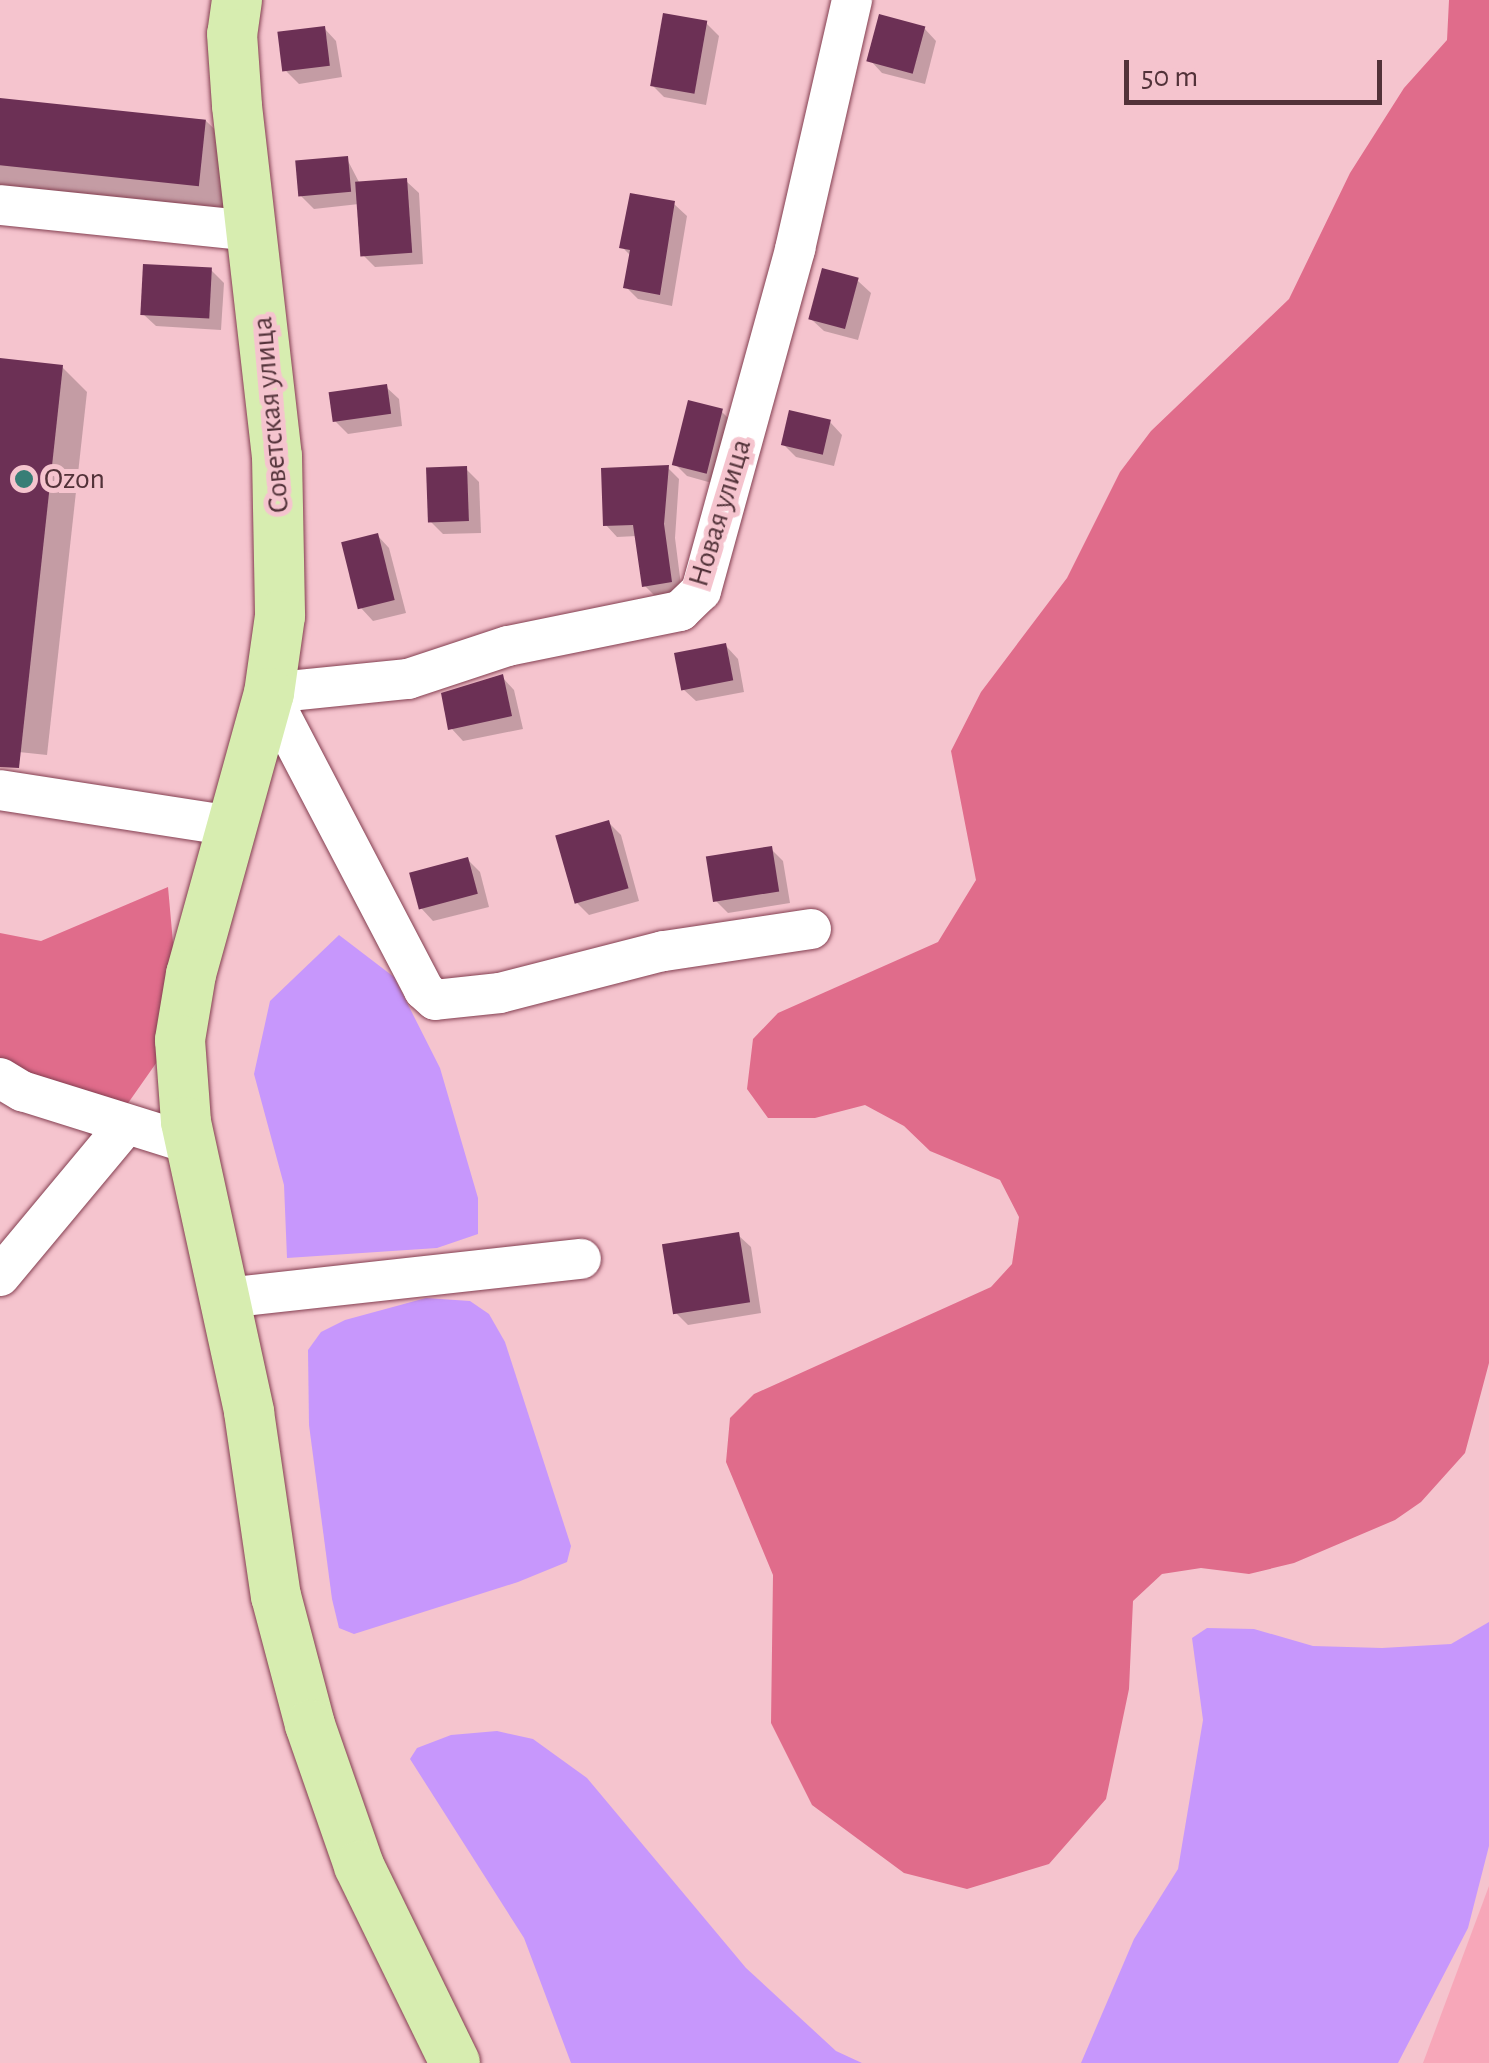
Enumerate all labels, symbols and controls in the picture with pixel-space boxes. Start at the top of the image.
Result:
scale bar [1129,40,1386,102]
text: 50 m [1141,62,1198,92]
street label: Советская улица [244,315,298,515]
street label: Новая улица [680,435,760,591]
place label: Ozon [44,461,105,497]
marker: Ozon [13,468,35,490]

